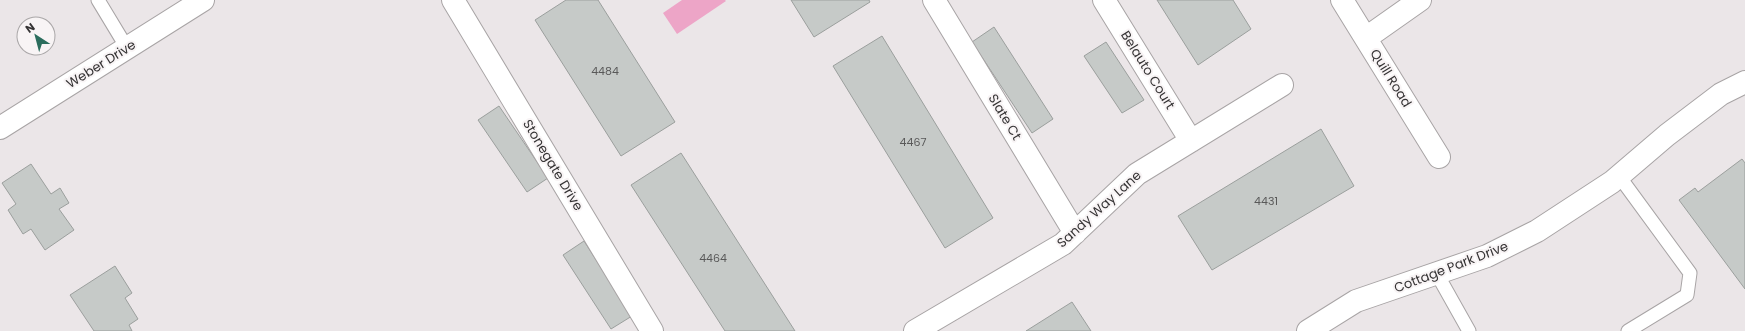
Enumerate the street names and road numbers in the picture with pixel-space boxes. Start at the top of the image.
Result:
street label: Belauto Court [1116,27,1180,113]
street label: Weber Drive [63,35,139,93]
street label: Quill Road [1366,45,1416,111]
street label: Slate Ct [984,90,1026,144]
street label: Stonegate Drive [518,116,588,214]
street label: Sandy Way Lane [1053,166,1145,252]
street label: Cottage Park Drive [1391,236,1511,298]

